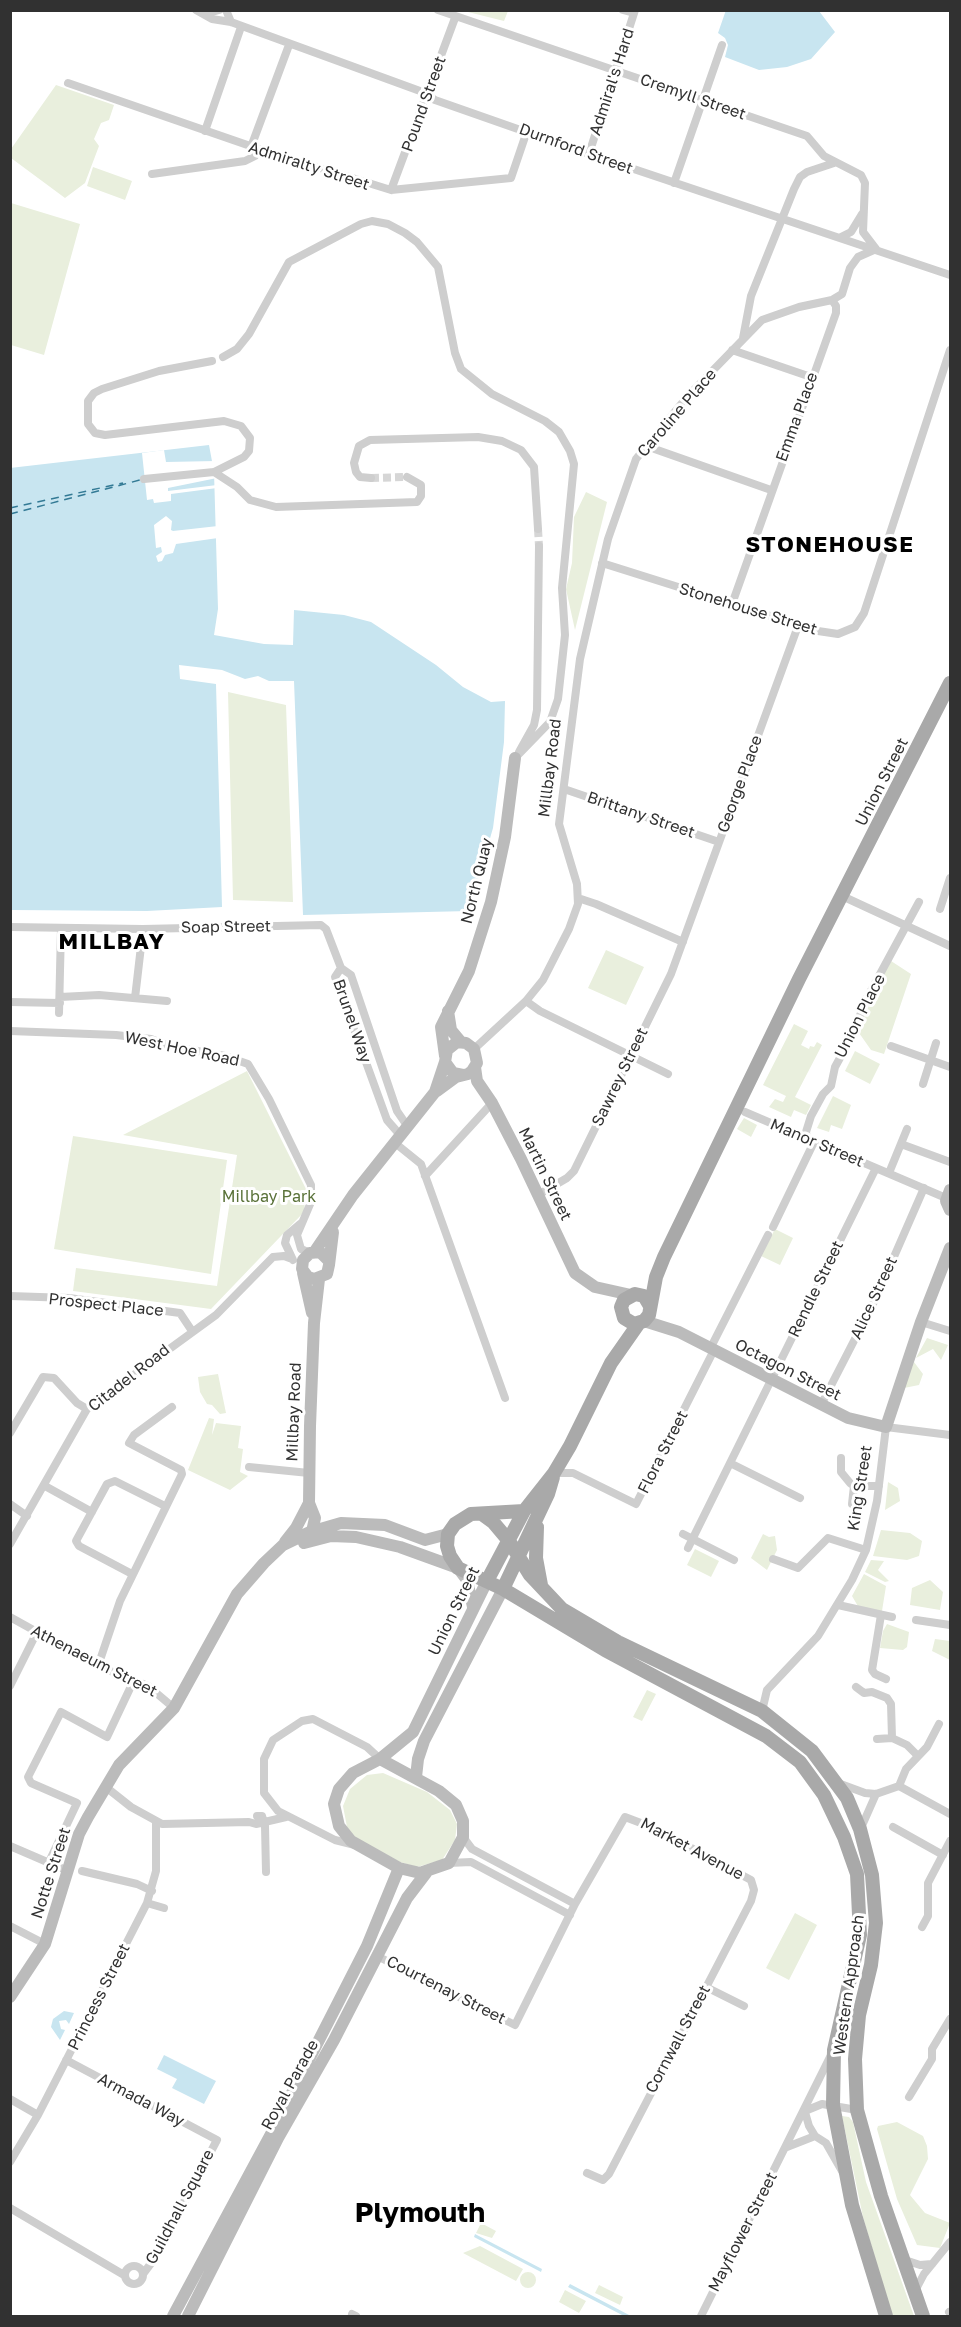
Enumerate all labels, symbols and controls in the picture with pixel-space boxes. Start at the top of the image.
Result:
street label: Admiral's Hard [586,26,638,138]
street label: Pound Street [398,53,450,155]
street label: Cremyll Street [638,70,748,124]
street label: Durnford Street [517,120,635,178]
street label: Admiralty Street [246,137,372,195]
street label: Caroline Place [633,365,721,461]
street label: Emma Place [772,370,822,464]
district label: STONEHOUSE [746,532,914,558]
street label: Stonehouse Street [677,579,819,639]
street label: Millbay Road [534,718,566,818]
street label: George Place [714,733,766,835]
street label: Union Street [852,735,912,829]
street label: Brittany Street [585,788,697,842]
street label: North Quay [457,836,497,926]
street label: Soap Street [181,917,271,937]
district label: MILLBAY [59,929,165,955]
street label: Union Place [831,971,889,1061]
street label: Brunel Way [329,977,375,1065]
street label: Sawrey Street [588,1025,652,1129]
street label: West Hoe Road [123,1027,241,1071]
street label: Manor Street [767,1115,867,1171]
street label: Martin Street [514,1124,576,1224]
park label: Millbay Park [222,1187,316,1207]
street label: Rendle Street [784,1237,848,1341]
street label: Alice Street [846,1254,902,1342]
street label: Prospect Place [48,1289,164,1321]
street label: Octagon Street [732,1335,844,1405]
street label: Citadel Road [84,1340,174,1416]
street label: Millbay Road [283,1362,305,1462]
street label: Flora Street [634,1407,692,1497]
street label: King Street [844,1444,876,1532]
street label: Union Street [424,1563,484,1659]
street label: Athenaeum Street [28,1621,160,1701]
street label: Market Avenue [637,1814,747,1884]
street label: Notte Street [27,1825,75,1921]
street label: Western Approach [830,1913,868,2057]
street label: Princess Street [64,1940,134,2054]
street label: Courtenay Street [383,1952,509,2028]
street label: Cornwall Street [641,1982,715,2096]
street label: Royal Parade [257,2037,323,2133]
street label: Armada Way [94,2069,188,2131]
street label: Guildhall Square [142,2146,218,2268]
street label: Mayflower Street [705,2169,781,2295]
district label: Plymouth [355,2196,485,2230]

